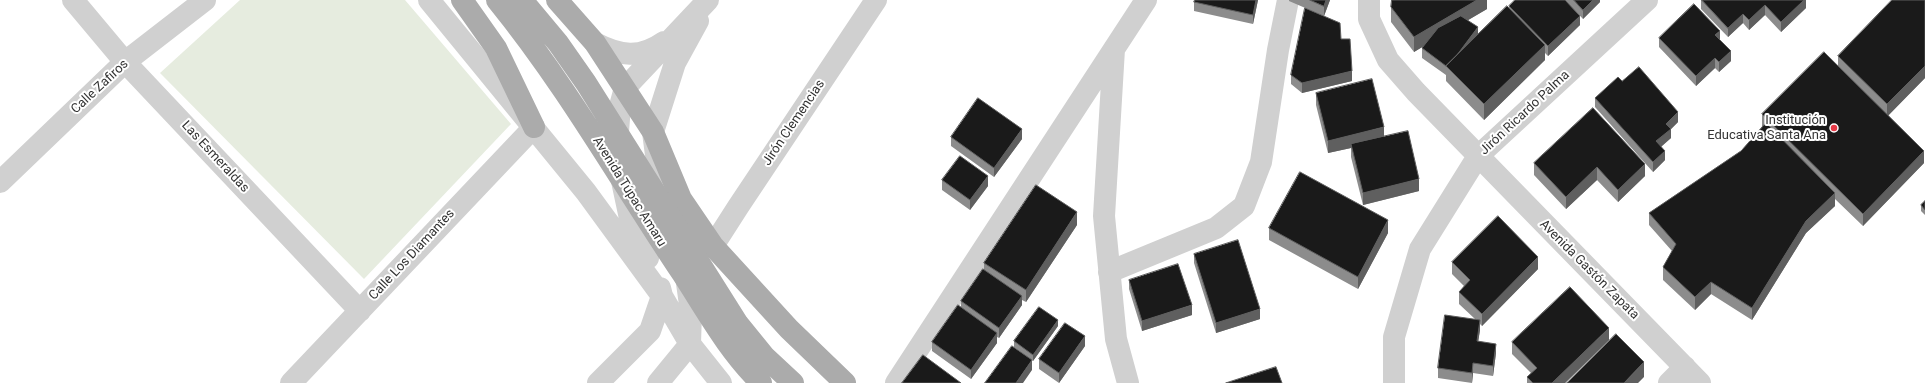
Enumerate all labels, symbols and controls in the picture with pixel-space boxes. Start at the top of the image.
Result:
street label: Calle Zafiros [68,57,132,117]
street label: Jirón Ricardo Palma [1477,68,1573,158]
street label: Jirón Clemencias [760,77,828,169]
place label: Institución Educativa Santa Ana [1707,113,1826,144]
street label: Las Esmeraldas [178,118,252,196]
marker: Institución Educativa Santa Ana [1829,123,1839,133]
street label: Avenida Túpac Amaru [589,134,669,250]
street label: Calle Los Diamantes [366,206,458,304]
street label: Avenida Gastón Zapata [1536,217,1642,323]

